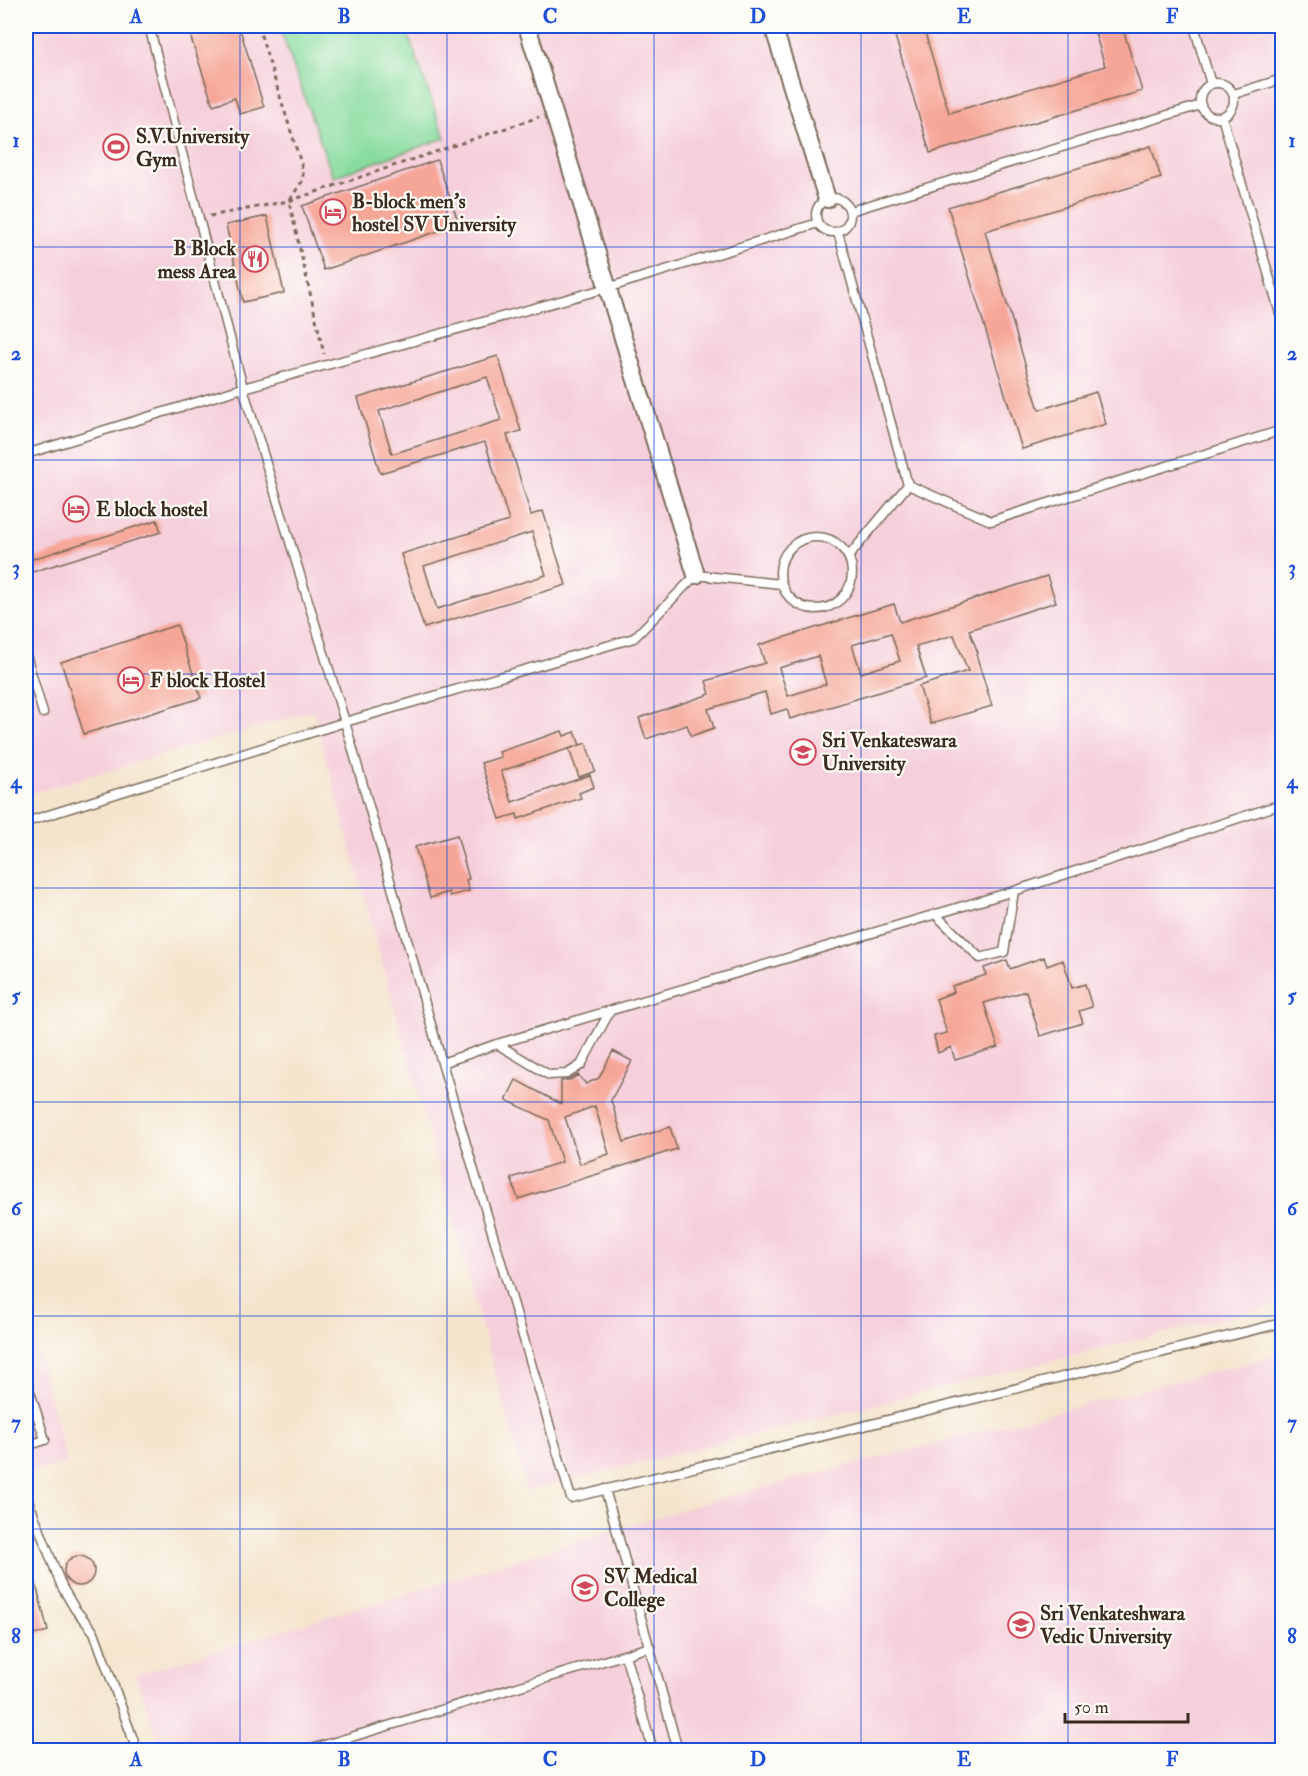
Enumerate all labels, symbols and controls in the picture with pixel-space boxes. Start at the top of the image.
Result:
text: A [129,4,143,29]
text: B [337,4,351,29]
text: C [543,4,557,29]
text: D [750,4,766,29]
text: E [957,4,972,29]
text: F [1166,4,1179,29]
place label: S.V.University Gym [136,124,250,173]
text: 1 [12,128,20,153]
text: 1 [1288,128,1296,153]
sports icon: S.V.University Gym [101,132,131,162]
place label: B-block men's hostel SV University [352,189,517,238]
hotel icon: B-block men's hostel SV University [318,197,348,227]
place label: B Block mess Area [158,236,237,284]
restaurant icon: B Block mess Area [240,244,270,274]
text: 2 [11,341,21,366]
text: 2 [1287,341,1297,366]
hotel icon: E block hostel [61,494,91,524]
place label: E block hostel [96,497,209,522]
text: 3 [12,555,20,580]
text: 3 [1288,555,1296,580]
hotel icon: F block Hostel [116,665,146,695]
place label: F block Hostel [150,668,266,693]
place label: Sri Venkateswara University [822,728,957,777]
school or university icon: Sri Venkateswara University [788,737,818,767]
text: 4 [10,769,23,794]
text: 4 [1286,769,1299,794]
text: 5 [12,983,22,1008]
text: 5 [1288,983,1298,1008]
text: 6 [11,1196,23,1221]
text: 6 [1287,1196,1299,1221]
text: 7 [11,1410,21,1435]
text: 7 [1287,1410,1297,1435]
place label: SV Medical College [604,1564,698,1613]
school or university icon: SV Medical College [570,1573,600,1603]
place label: Sri Venkateshwara Vedic University [1039,1601,1186,1650]
school or university icon: Sri Venkateshwara Vedic University [1006,1610,1036,1640]
text: 8 [11,1624,21,1649]
text: 8 [1287,1624,1297,1649]
scale bar [1065,1686,1188,1724]
text: 50 m [1074,1696,1109,1719]
text: A [129,1747,143,1772]
text: B [337,1747,351,1772]
text: C [543,1747,557,1772]
text: D [750,1747,766,1772]
text: E [957,1747,972,1772]
text: F [1166,1747,1179,1772]

